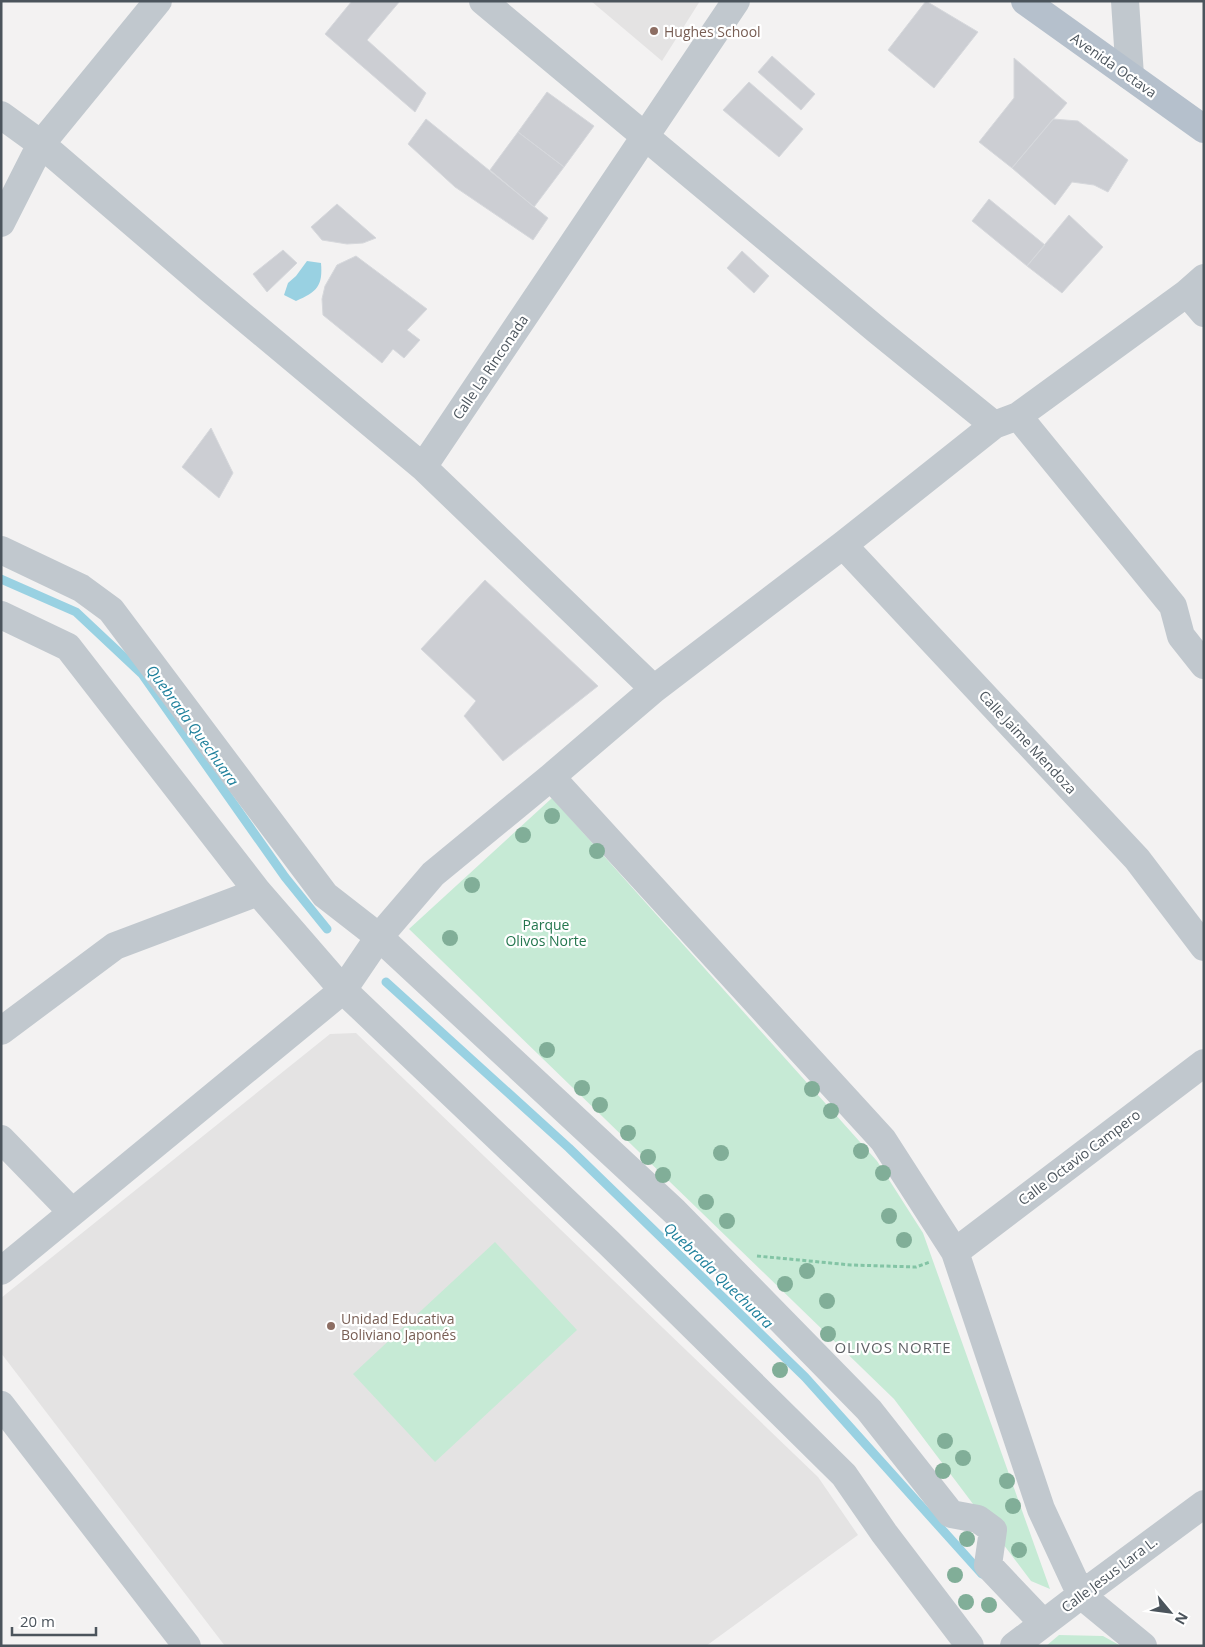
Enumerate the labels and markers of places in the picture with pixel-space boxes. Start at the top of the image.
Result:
place label: Hughes School [664,22,761,41]
marker: Hughes School [648,25,660,37]
place label: Unidad Educativa Boliviano Japonés [341,1309,456,1344]
marker: Unidad Educativa Boliviano Japonés [325,1320,337,1332]

